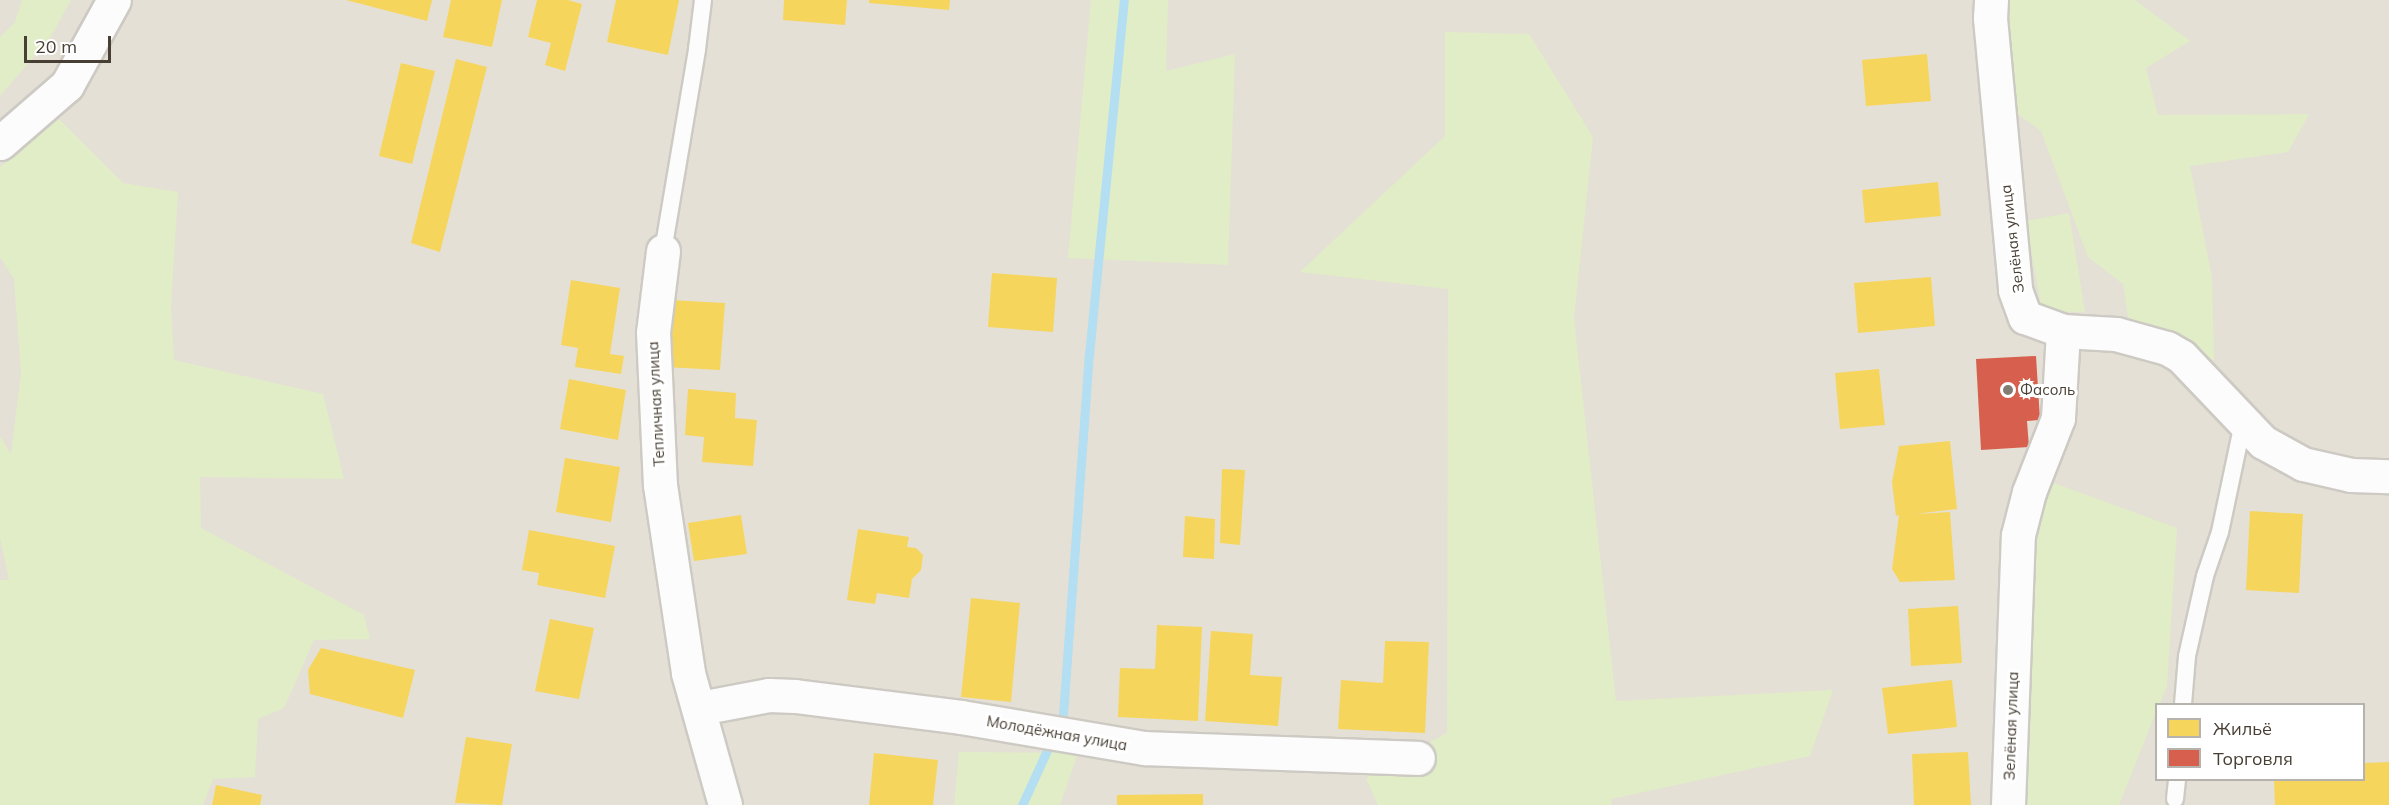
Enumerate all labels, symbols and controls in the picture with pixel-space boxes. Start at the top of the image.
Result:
scale bar [27,24,114,62]
text: 20 m [35,35,77,58]
street label: Зелёная улица [1996,184,2028,294]
street label: Тепличная улица [644,341,668,467]
place label: Фасоль [2020,381,2075,399]
marker: Фасоль [2001,383,2015,397]
street label: Зелёная улица [2000,671,2022,781]
legend [2155,703,2365,781]
street label: Молодёжная улица [985,712,1129,754]
text: Жильё [2213,717,2272,740]
text: Торговля [2213,747,2293,770]

